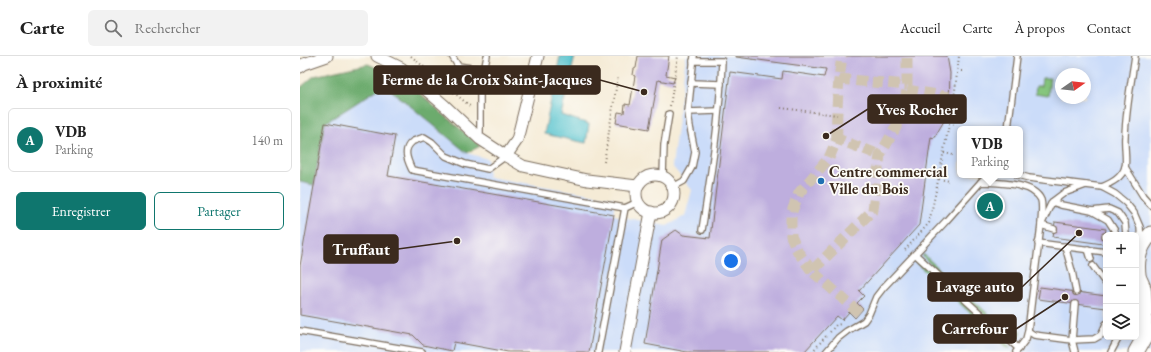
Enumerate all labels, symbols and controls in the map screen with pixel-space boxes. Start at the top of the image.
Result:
search box [88,10,368,46]
text: Carte [20,15,64,40]
icon: search [102,17,124,39]
text: Rechercher [134,18,200,37]
text: Accueil [900,19,941,37]
text: Carte [963,19,993,37]
text: À propos [1015,19,1065,37]
text: Contact [1087,19,1131,37]
callout: Ferme de la Croix Saint-Jacques [374,66,600,94]
north arrow [1055,68,1091,104]
text: Ferme de la Croix Saint-Jacques [382,69,592,90]
text: À proximité [16,71,102,93]
callout: Yves Rocher [868,95,966,123]
text: Yves Rocher [876,99,958,120]
text: VDB [55,122,86,141]
popup [957,126,1023,178]
text: A [25,132,35,149]
text: 140 m [252,132,283,149]
text: VDB [971,134,1003,153]
text: Parking [55,141,93,158]
text: Parking [971,153,1009,170]
place label: Centre commercial Ville du Bois [829,162,948,198]
marker: Centre commercial Ville du Bois [816,176,826,186]
pin: A [977,191,1003,221]
button: Enregistrer [16,192,146,230]
button: Partager [154,192,284,230]
map controls [1103,232,1139,340]
button: + [1103,232,1139,268]
callout: Truffaut [324,235,398,263]
text: Truffaut [332,239,390,260]
your location [721,251,741,271]
button: − [1103,268,1139,304]
callout: Lavage auto [928,273,1022,301]
text: Lavage auto [936,276,1014,297]
button: layers [1103,304,1139,340]
callout: Carrefour [934,315,1016,343]
text: Carrefour [942,318,1009,339]

